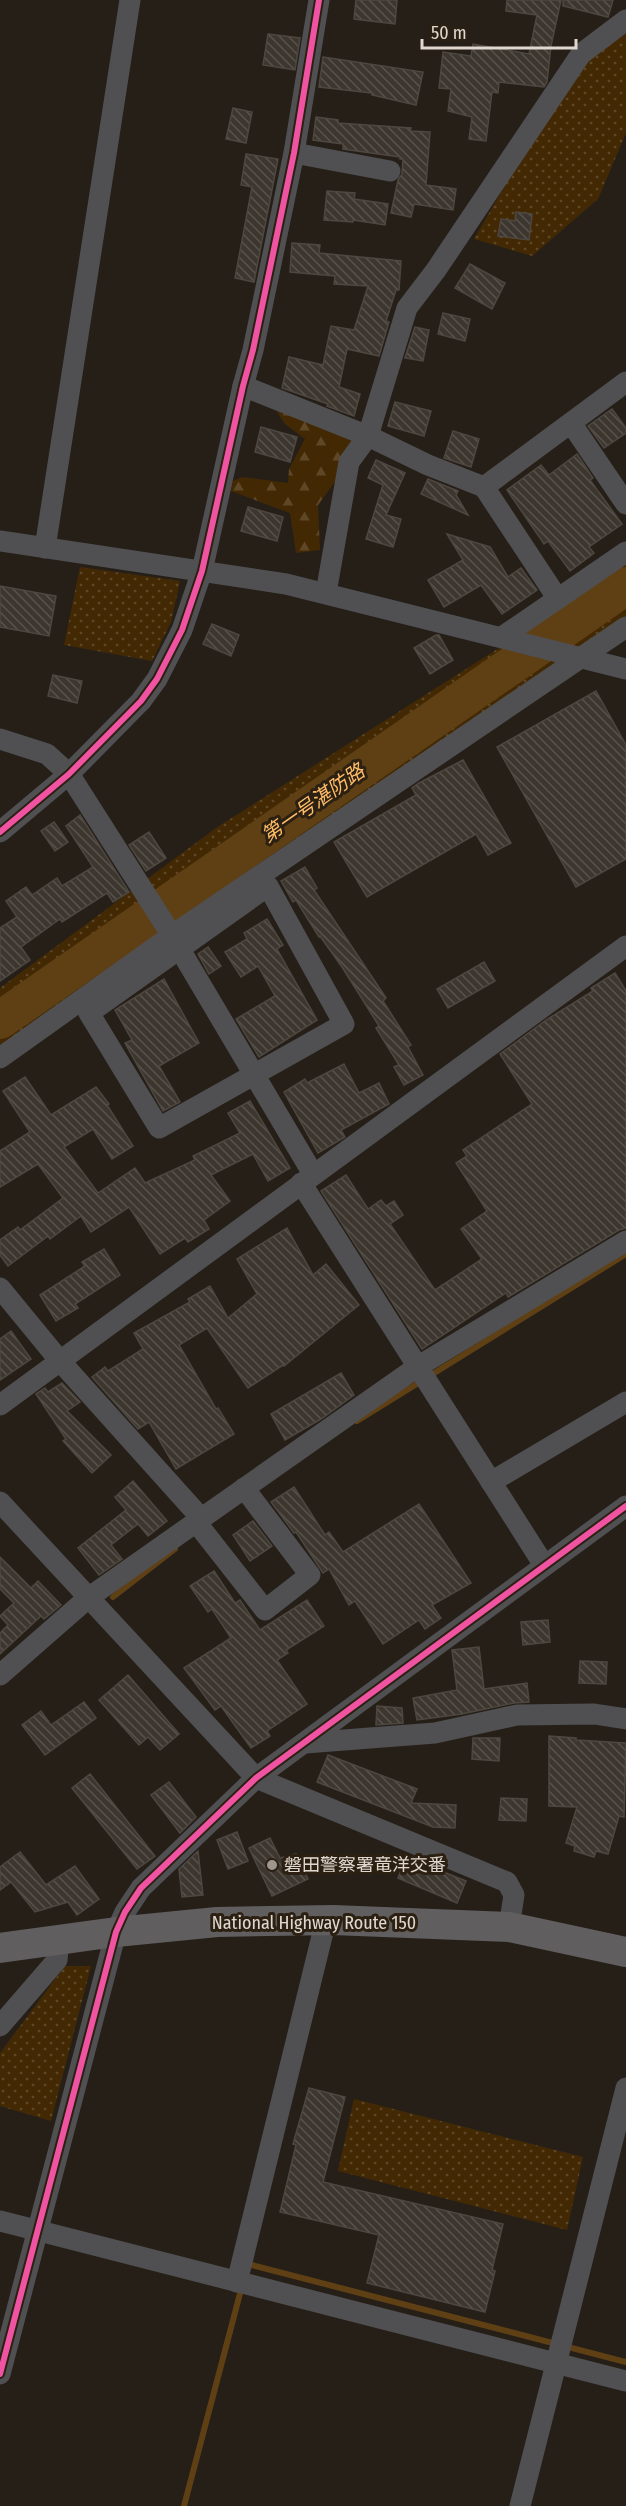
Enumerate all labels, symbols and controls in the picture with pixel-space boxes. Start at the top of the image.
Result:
scale bar [422,12,576,50]
text: 50 m [431,22,467,44]
water label: 第一号湛防路 [257,758,371,847]
place label: 磐田警察署竜洋交番 [284,1854,446,1876]
marker: 磐田警察署竜洋交番 [265,1858,279,1872]
street label: National Highway Route 150 [212,1912,416,1934]

